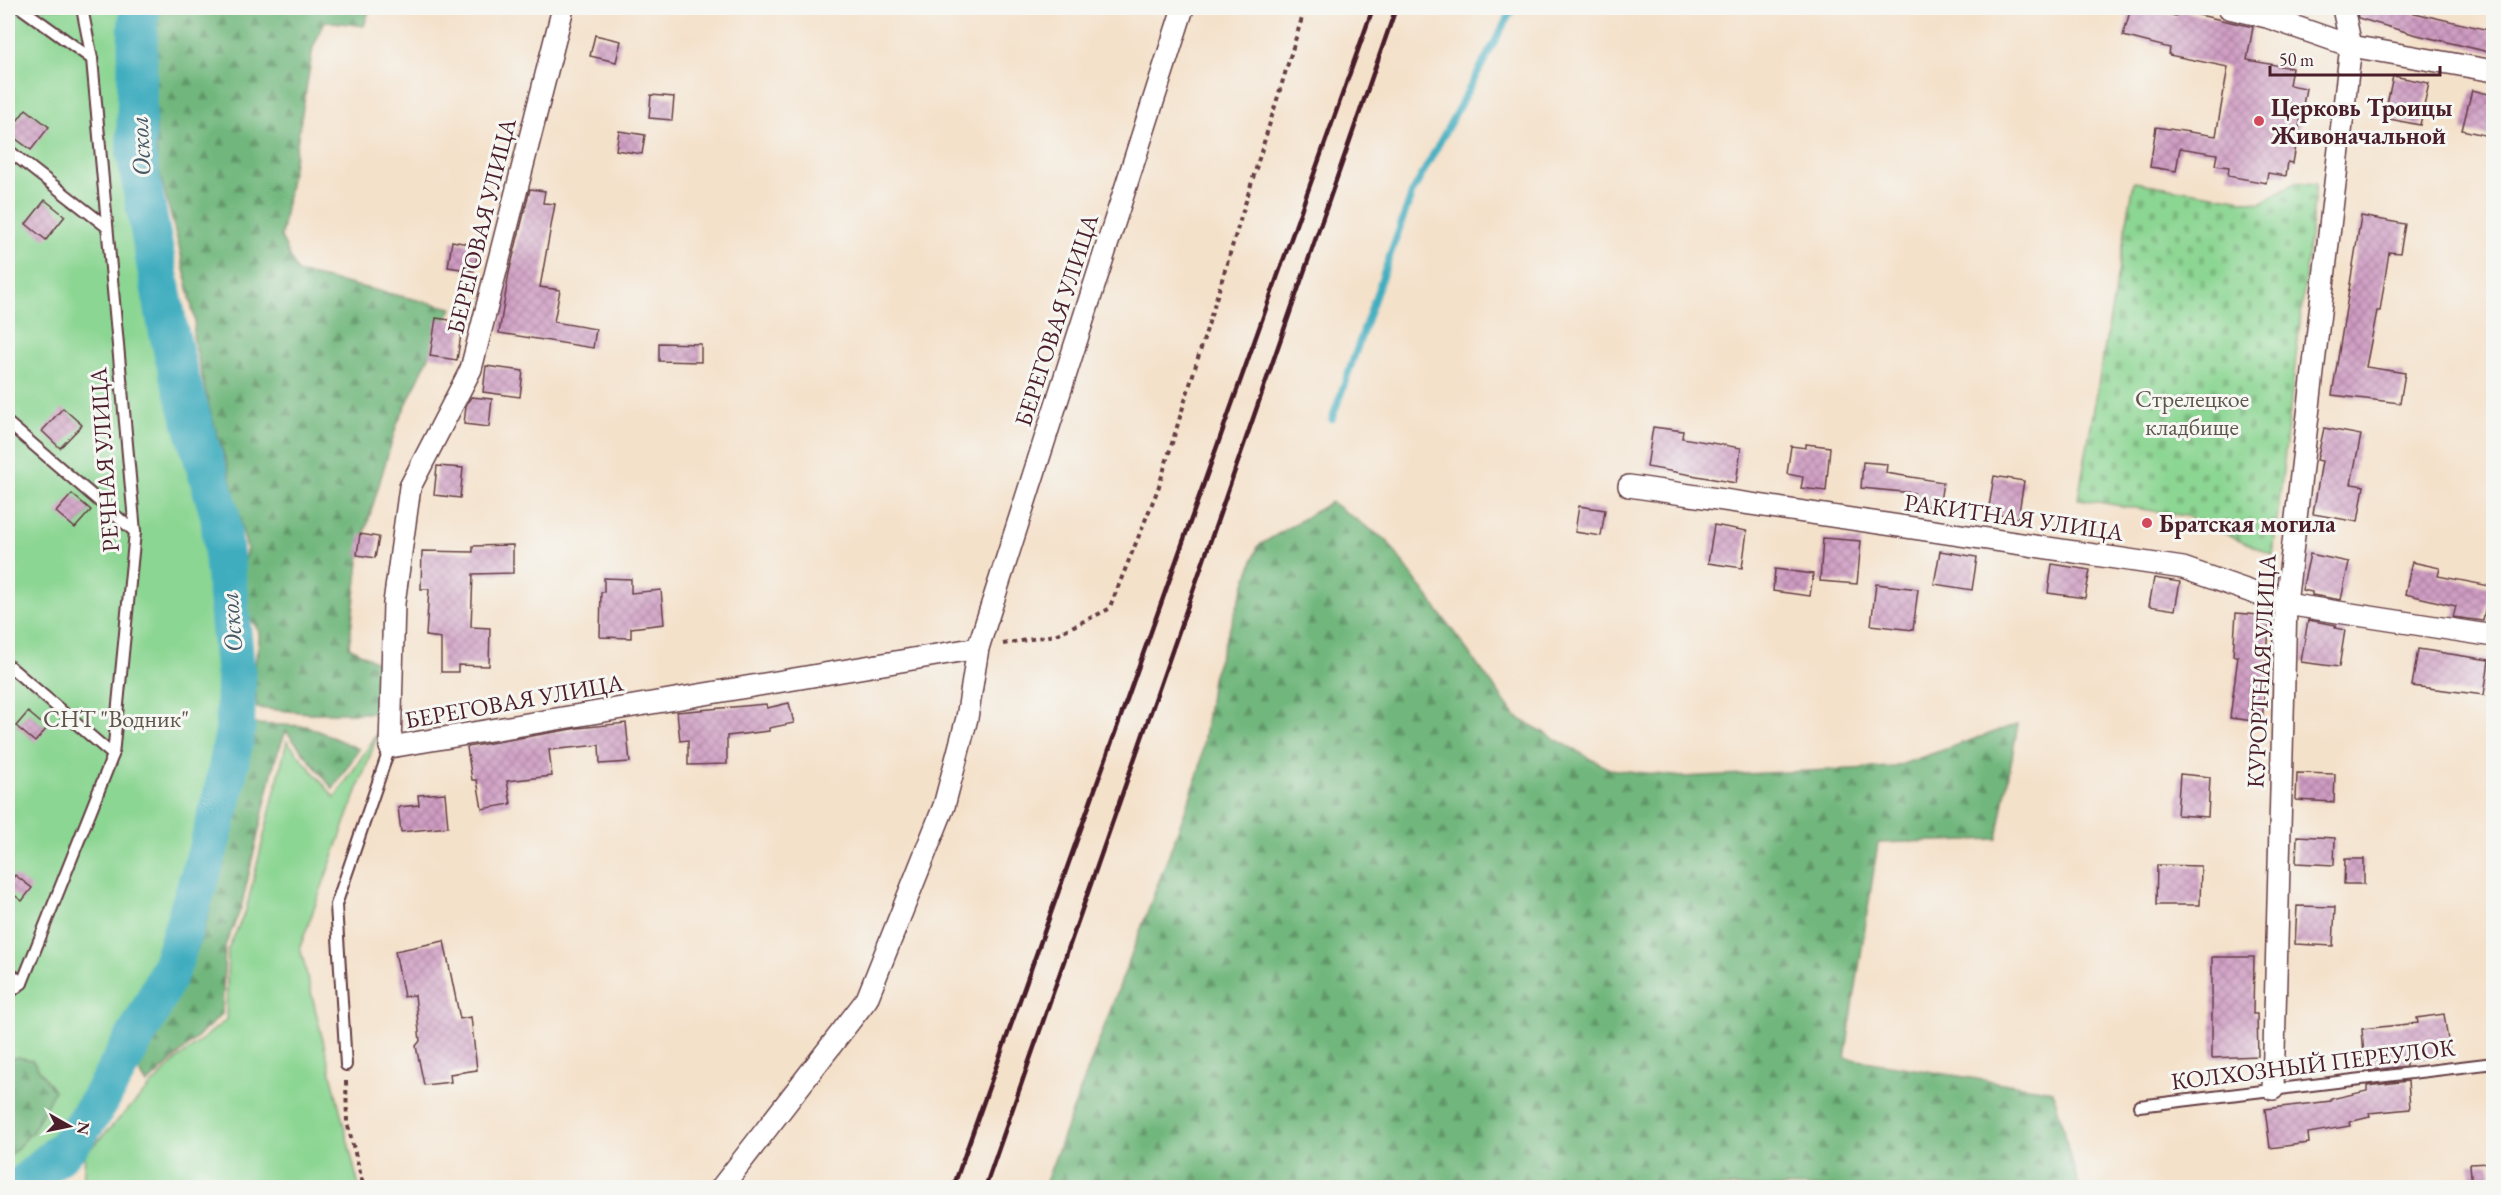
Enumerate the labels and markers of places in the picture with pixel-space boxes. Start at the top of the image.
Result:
place label: Церковь Троицы Живоначальной [2270,92,2452,151]
marker: Церковь Троицы Живоначальной [2252,114,2266,128]
place label: Братская могила [2159,508,2336,539]
marker: Братская могила [2140,516,2154,530]

